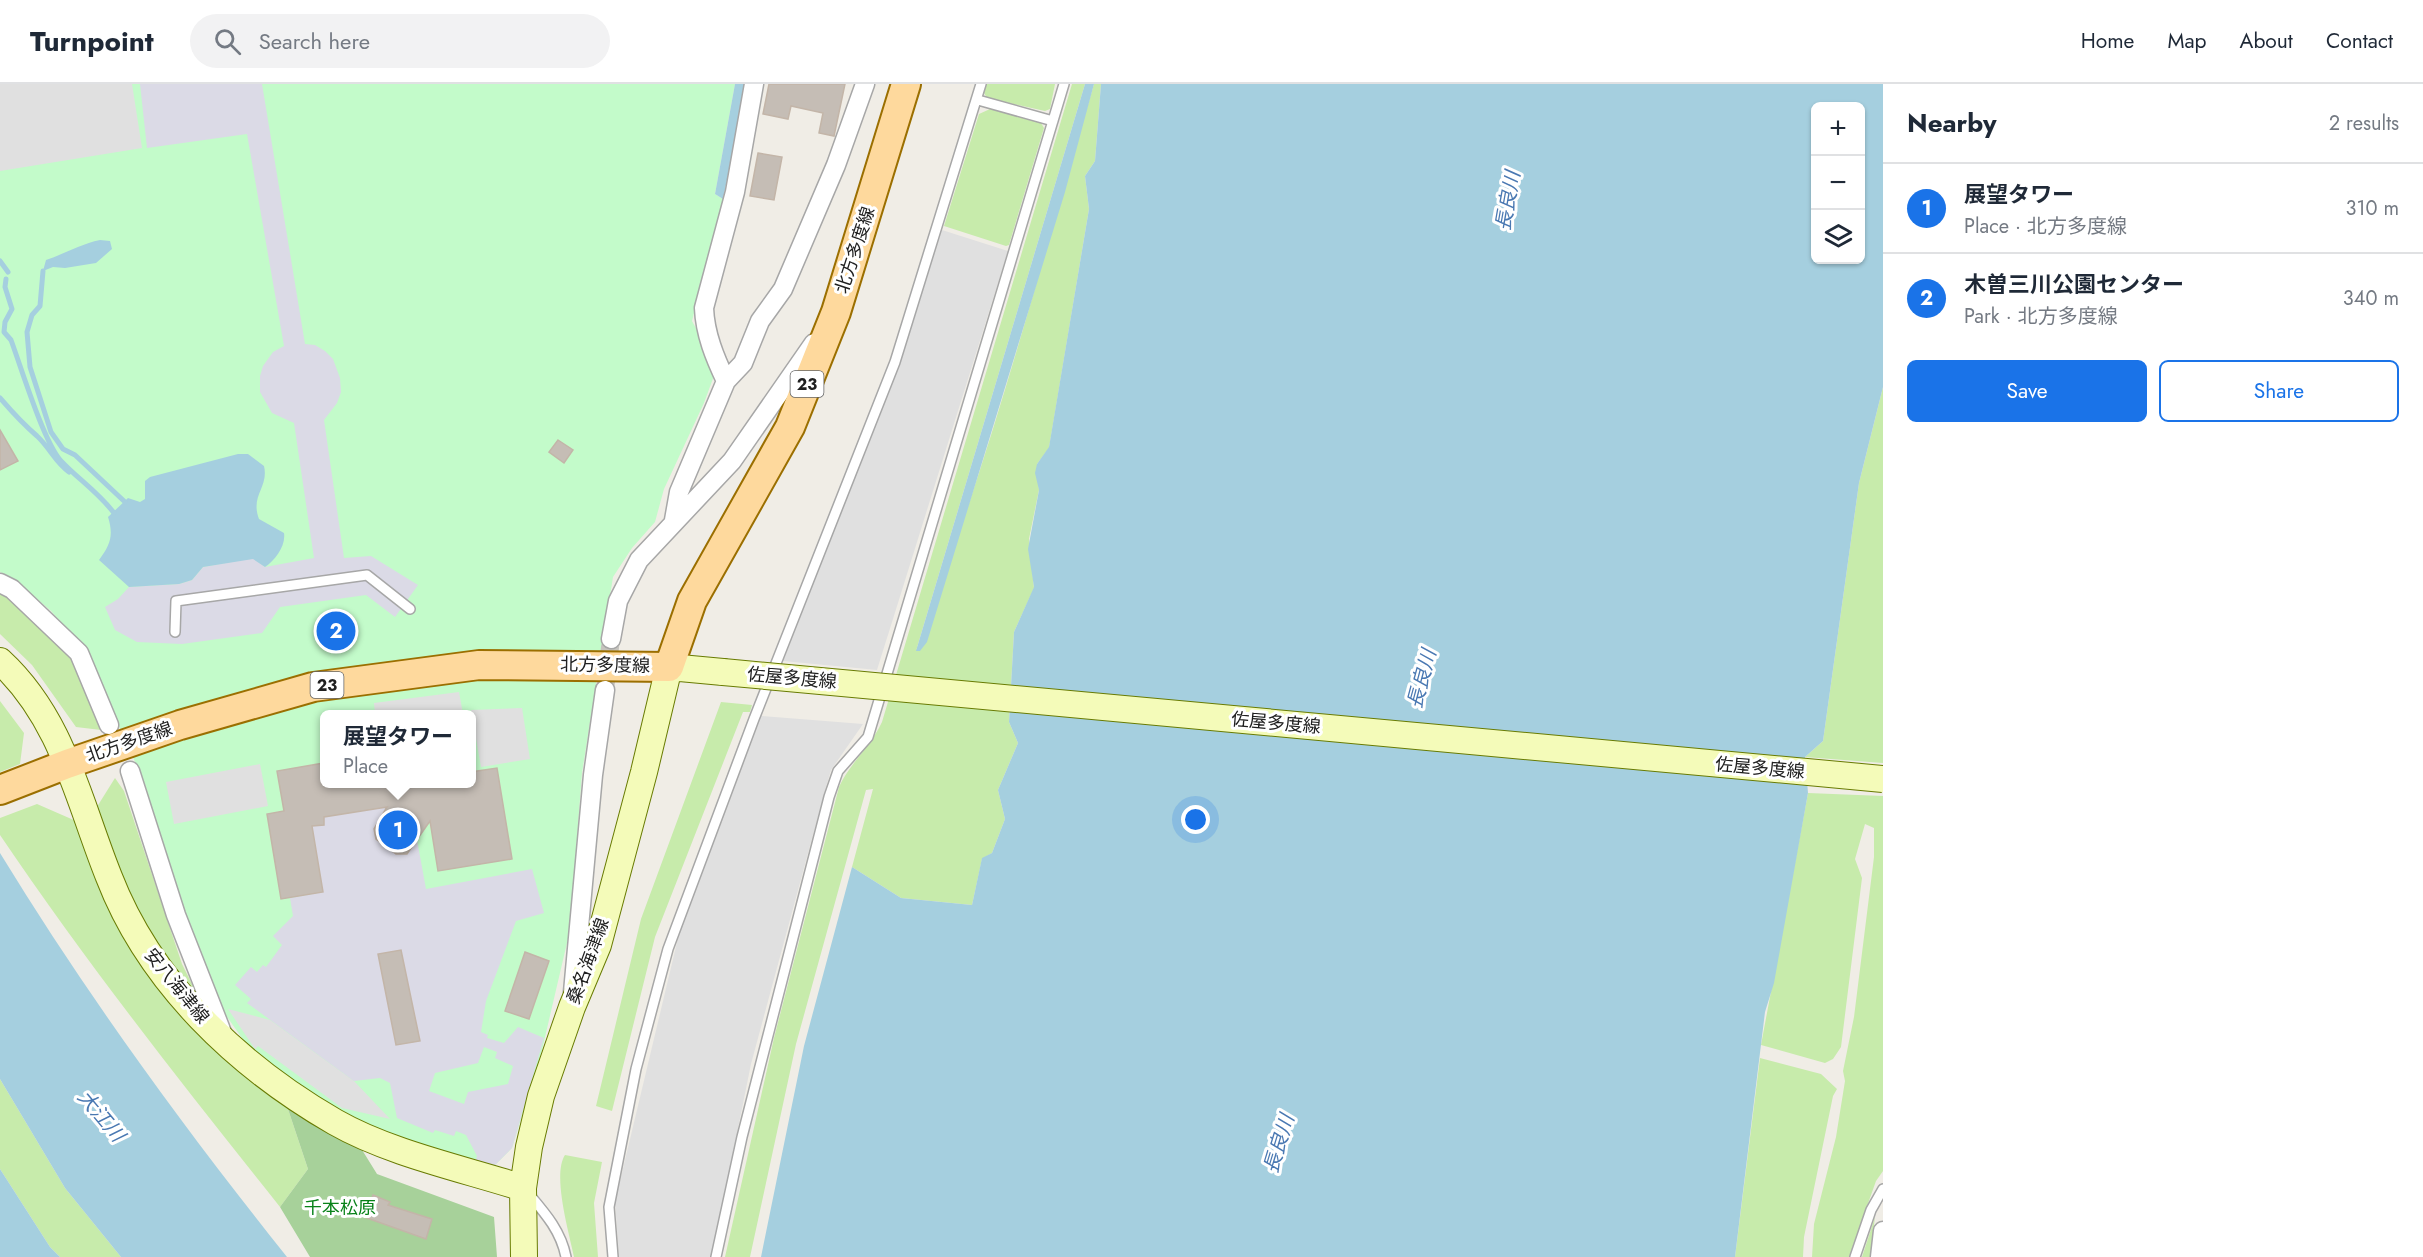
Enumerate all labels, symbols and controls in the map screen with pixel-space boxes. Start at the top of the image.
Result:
search box [190,14,610,68]
text: Turnpoint [30,21,154,62]
icon: search [211,25,244,58]
text: Search here [259,25,370,57]
text: Home [2081,26,2134,56]
text: Map [2167,26,2207,56]
text: About [2240,26,2293,56]
text: Contact [2326,26,2393,56]
map controls [1811,102,1865,264]
button: + [1811,102,1865,156]
text: Nearby [1907,104,1996,142]
text: 2 results [2329,109,2399,138]
button: − [1811,156,1865,210]
water label: 長良川 [1489,167,1528,233]
text: 展望タワー [1964,178,2074,210]
text: 1 [1921,194,1932,223]
text: 310 m [2345,194,2399,223]
street label: 北方多度線 [829,203,881,297]
button: layers [1811,210,1865,264]
text: Place · 北方多度線 [1964,212,2127,241]
text: 木曽三川公園センター [1964,268,2184,300]
text: 2 [1920,284,1933,313]
text: 340 m [2343,284,2399,313]
text: Park · 北方多度線 [1964,302,2118,331]
button: Save [1907,360,2147,422]
button: Share [2159,360,2399,422]
road number: 23 [790,371,824,397]
pin: 2 [316,608,356,654]
water label: 長良川 [1400,644,1444,712]
street label: 北方多度線 [560,651,650,679]
street label: 佐屋多度線 [746,661,838,695]
road number: 23 [310,672,344,698]
street label: 佐屋多度線 [1230,706,1322,740]
popup [320,710,476,788]
street label: 北方多度線 [82,715,176,769]
text: 展望タワー [343,720,453,752]
street label: 佐屋多度線 [1714,751,1806,785]
text: Place [343,752,388,781]
your location [1181,805,1210,834]
pin: 1 [378,808,418,852]
street label: 桑名海津線 [560,914,616,1008]
street label: 安八海津線 [139,943,215,1029]
water label: 大江川 [71,1084,133,1150]
water label: 長良川 [1256,1109,1302,1177]
park label: 千本松原 [304,1195,376,1221]

